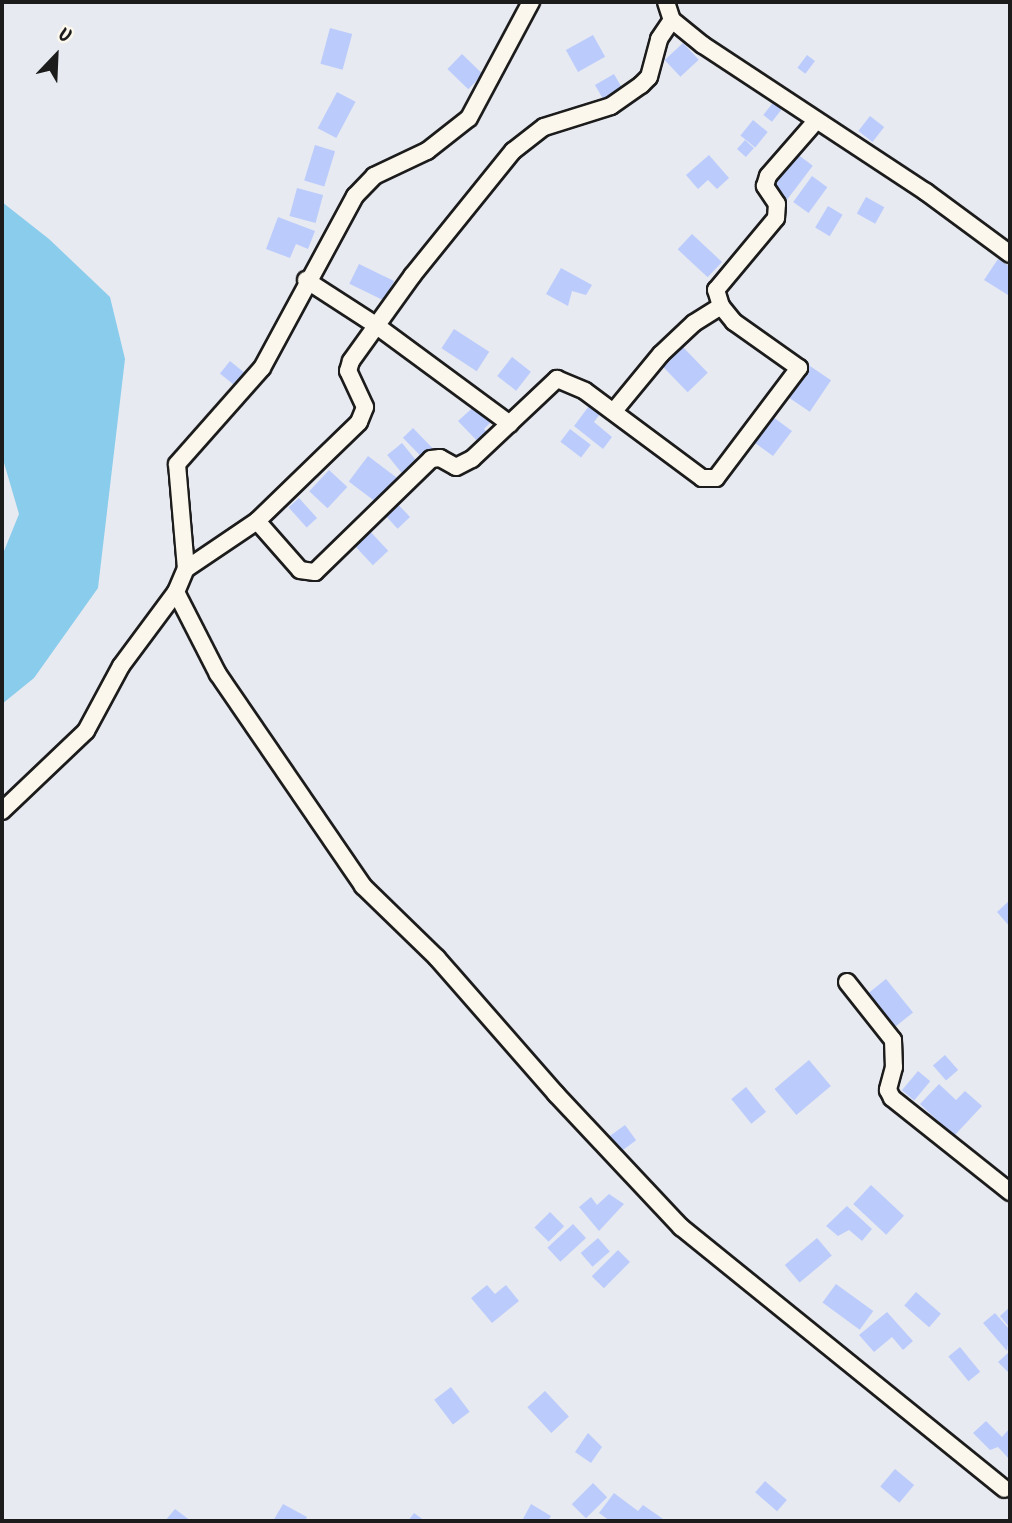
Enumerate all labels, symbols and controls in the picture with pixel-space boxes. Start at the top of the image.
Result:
north arrow [21,21,91,91]
text: U [53,21,75,53]

